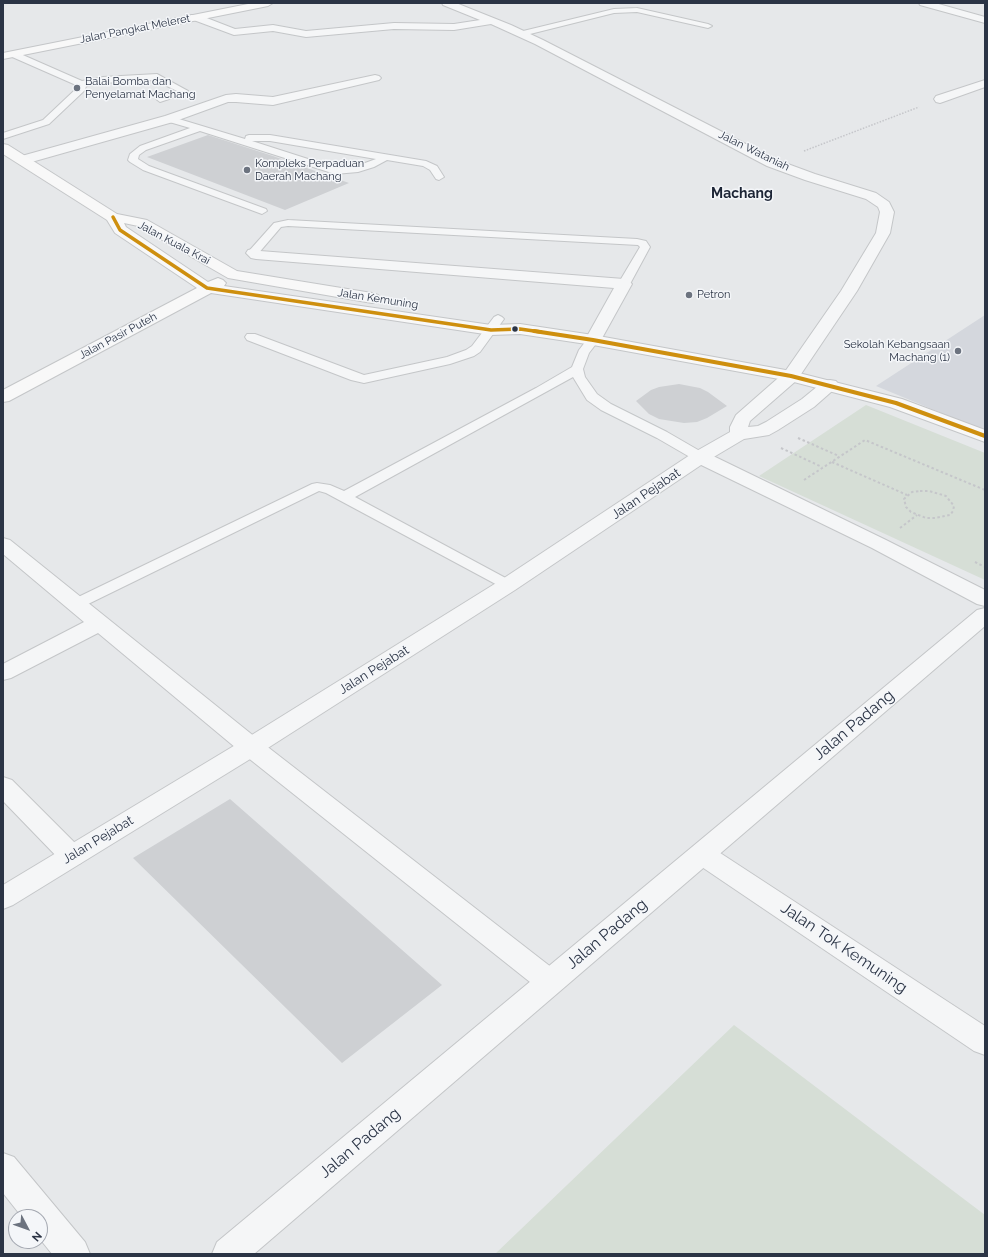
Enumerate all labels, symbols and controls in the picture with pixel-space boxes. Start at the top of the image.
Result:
street label: Jalan Pangkal Meleret [79,12,191,46]
place label: Balai Bomba dan Penyelamat Machang [85,75,195,101]
marker: Balai Bomba dan Penyelamat Machang [72,83,82,93]
street label: Jalan Wataniah [716,128,792,174]
place label: Kompleks Perpaduan Daerah Machang [255,157,364,183]
marker: Kompleks Perpaduan Daerah Machang [242,165,252,175]
district label: Machang [711,186,773,202]
street label: Jalan Kuala Krai [136,218,212,268]
street label: Jalan Kemuning [337,286,419,312]
place label: Petron [697,288,730,302]
marker: Petron [684,290,694,300]
street label: Jalan Pasir Puteh [77,310,159,362]
unlabelled marker [510,324,520,334]
place label: Sekolah Kebangsaan Machang (1) [844,338,950,364]
marker: Sekolah Kebangsaan Machang (1) [953,346,963,356]
street label: Jalan Pejabat [609,465,683,523]
street label: Jalan Pejabat [336,642,412,698]
street label: Jalan Padang [810,686,898,764]
street label: Jalan Pejabat [60,813,136,867]
street label: Jalan Padang [563,895,651,973]
street label: Jalan Tok Kemuning [777,899,911,997]
street label: Jalan Padang [316,1104,404,1182]
north arrow [8,1209,48,1249]
text: N [29,1229,44,1244]

